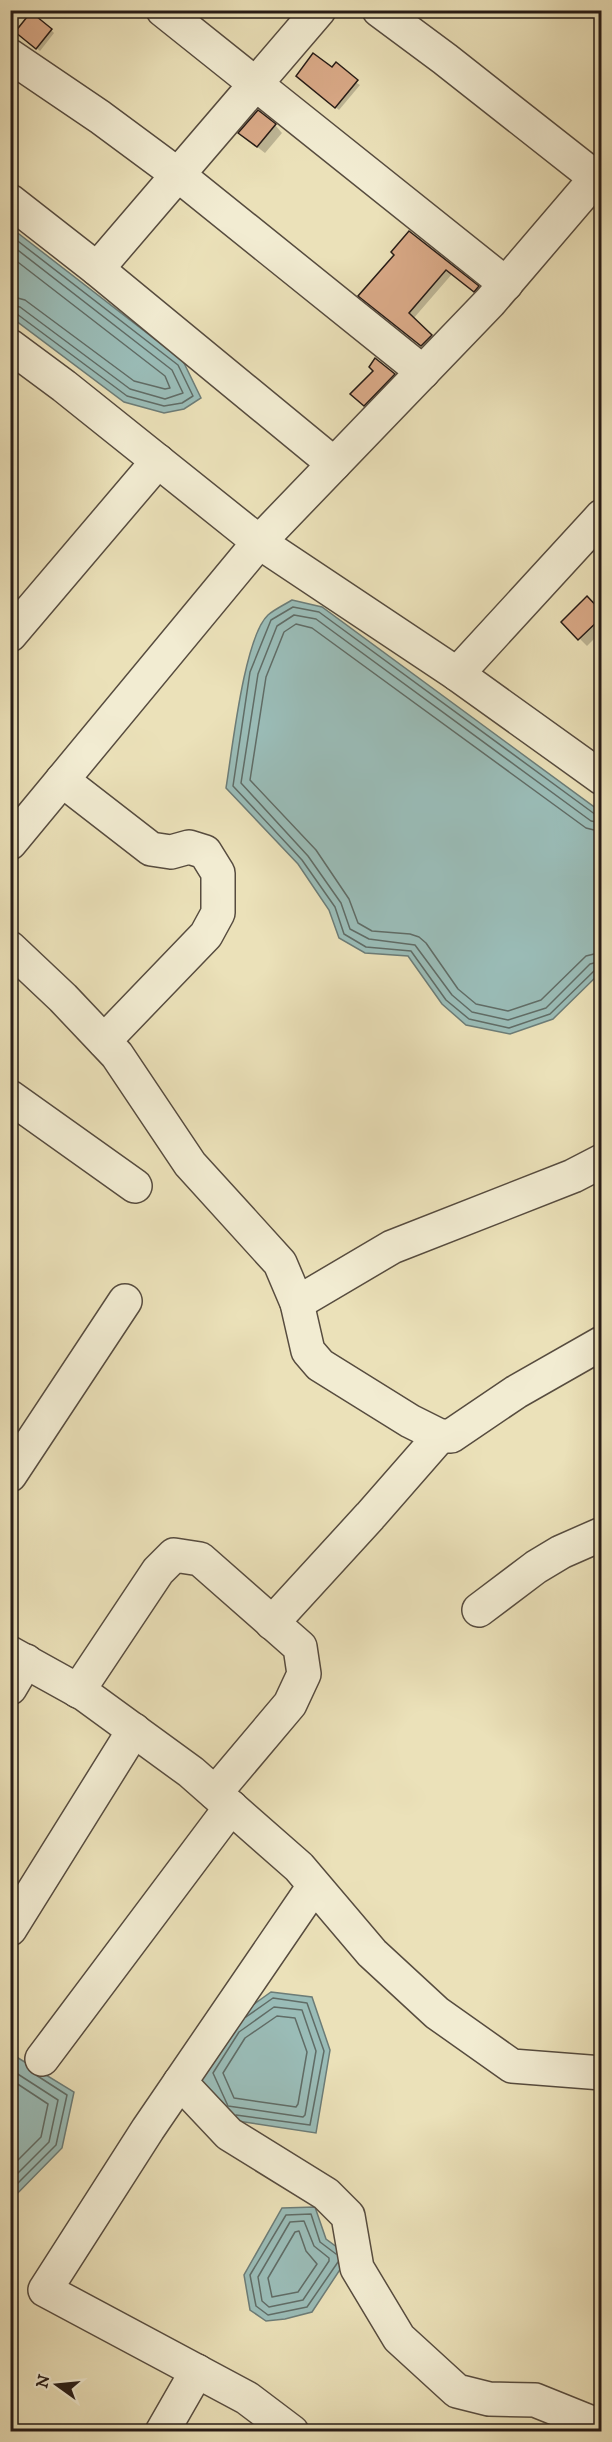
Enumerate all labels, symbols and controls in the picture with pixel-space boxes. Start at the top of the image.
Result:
north arrow [27,2355,87,2415]
text: N [32,2372,55,2390]

